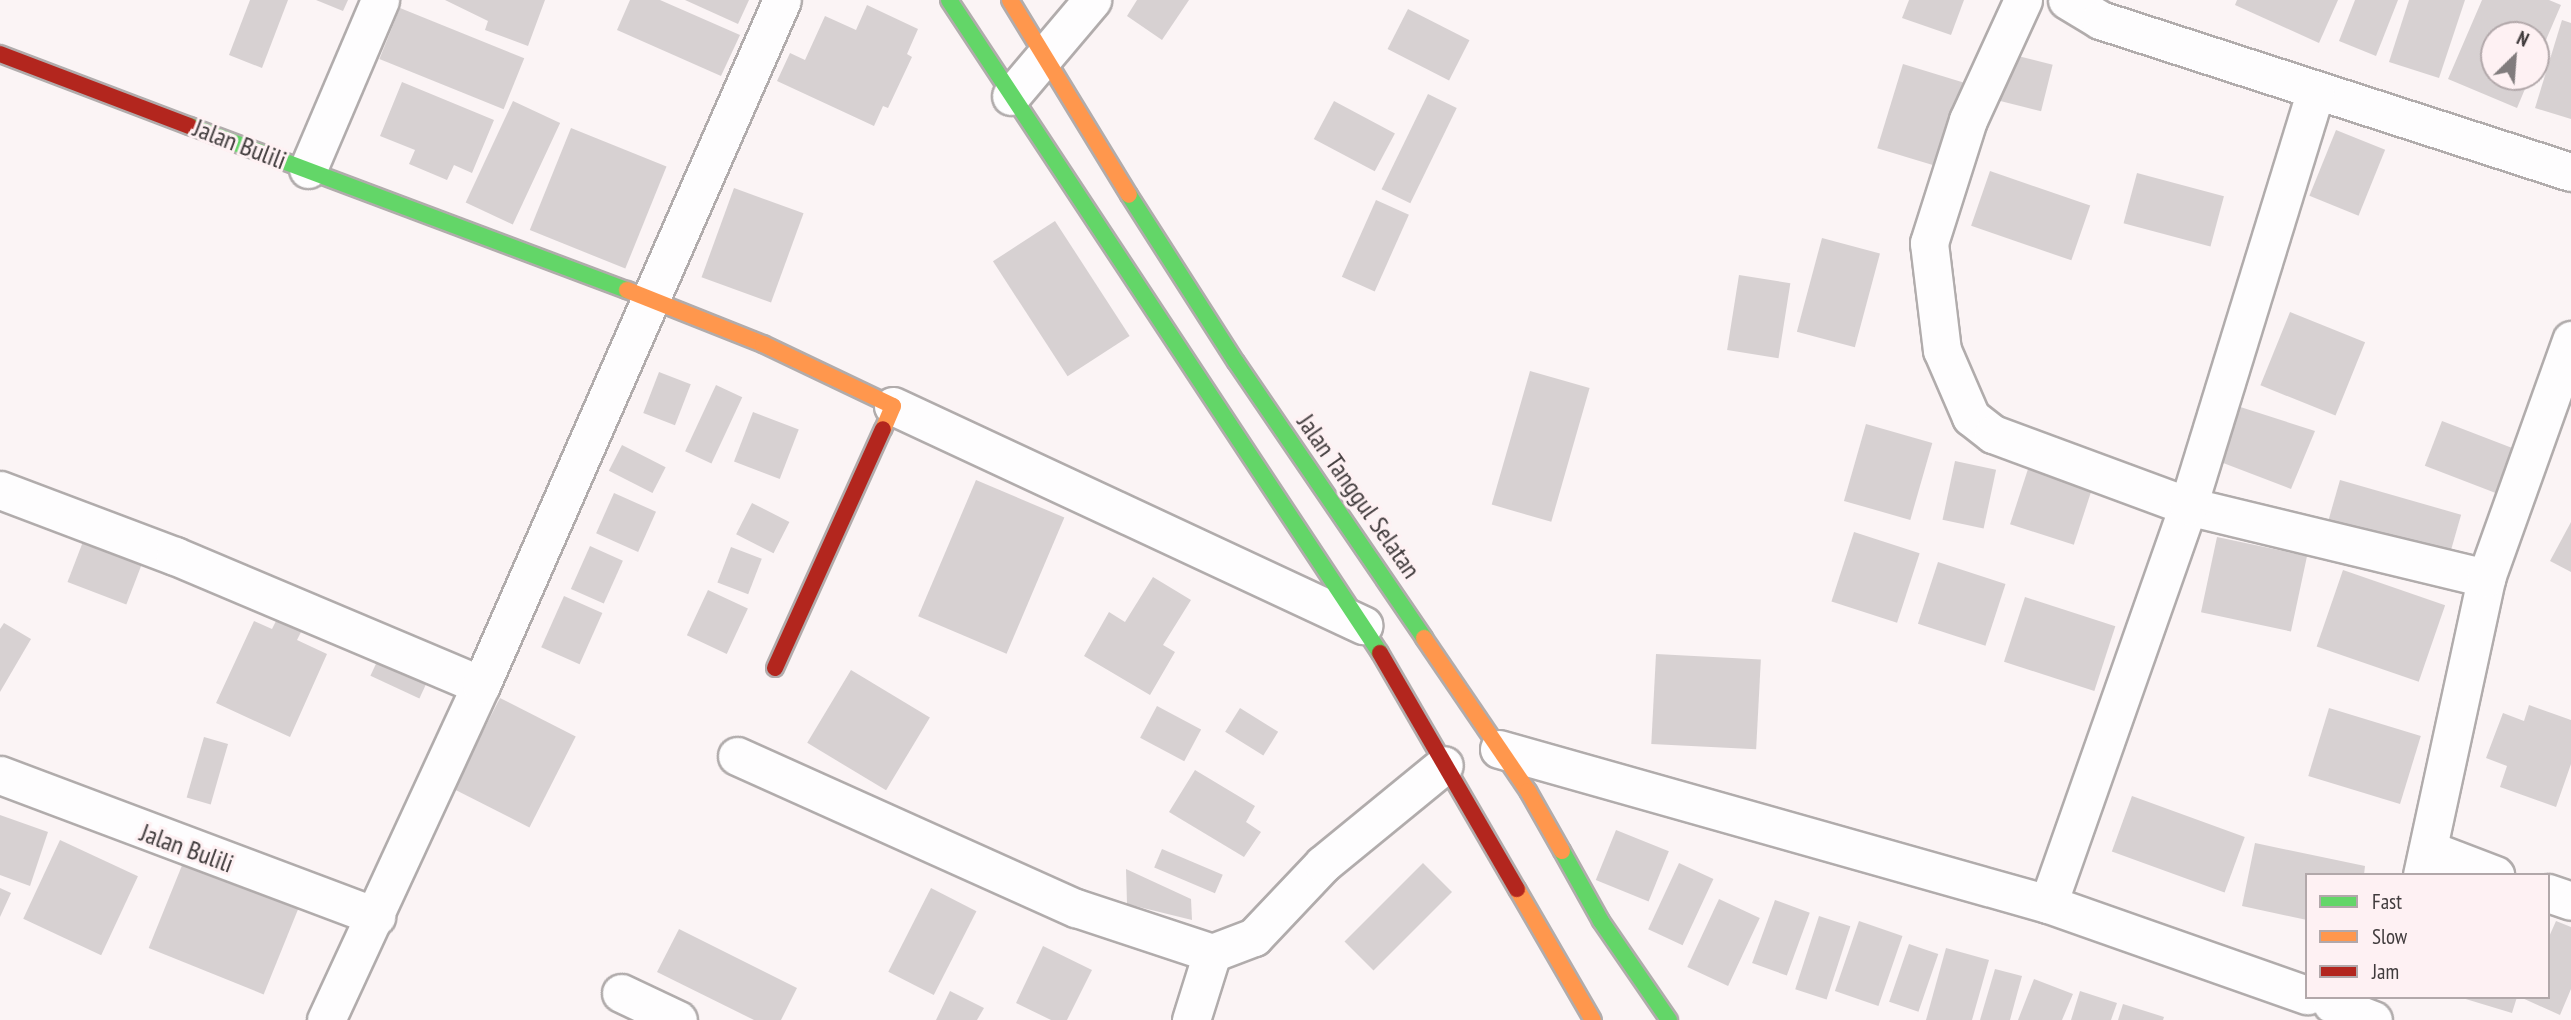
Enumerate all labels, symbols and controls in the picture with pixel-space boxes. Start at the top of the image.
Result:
north arrow [2480,21,2550,91]
text: N [2513,26,2533,52]
street label: Jalan Bulili [189,112,291,176]
street label: Jalan Tanggul Selatan [1291,408,1427,584]
street label: Jalan Bulili [136,817,238,879]
legend [2305,873,2550,999]
text: Fast [2372,888,2402,915]
text: Slow [2372,923,2407,950]
text: Jam [2372,958,2399,985]

